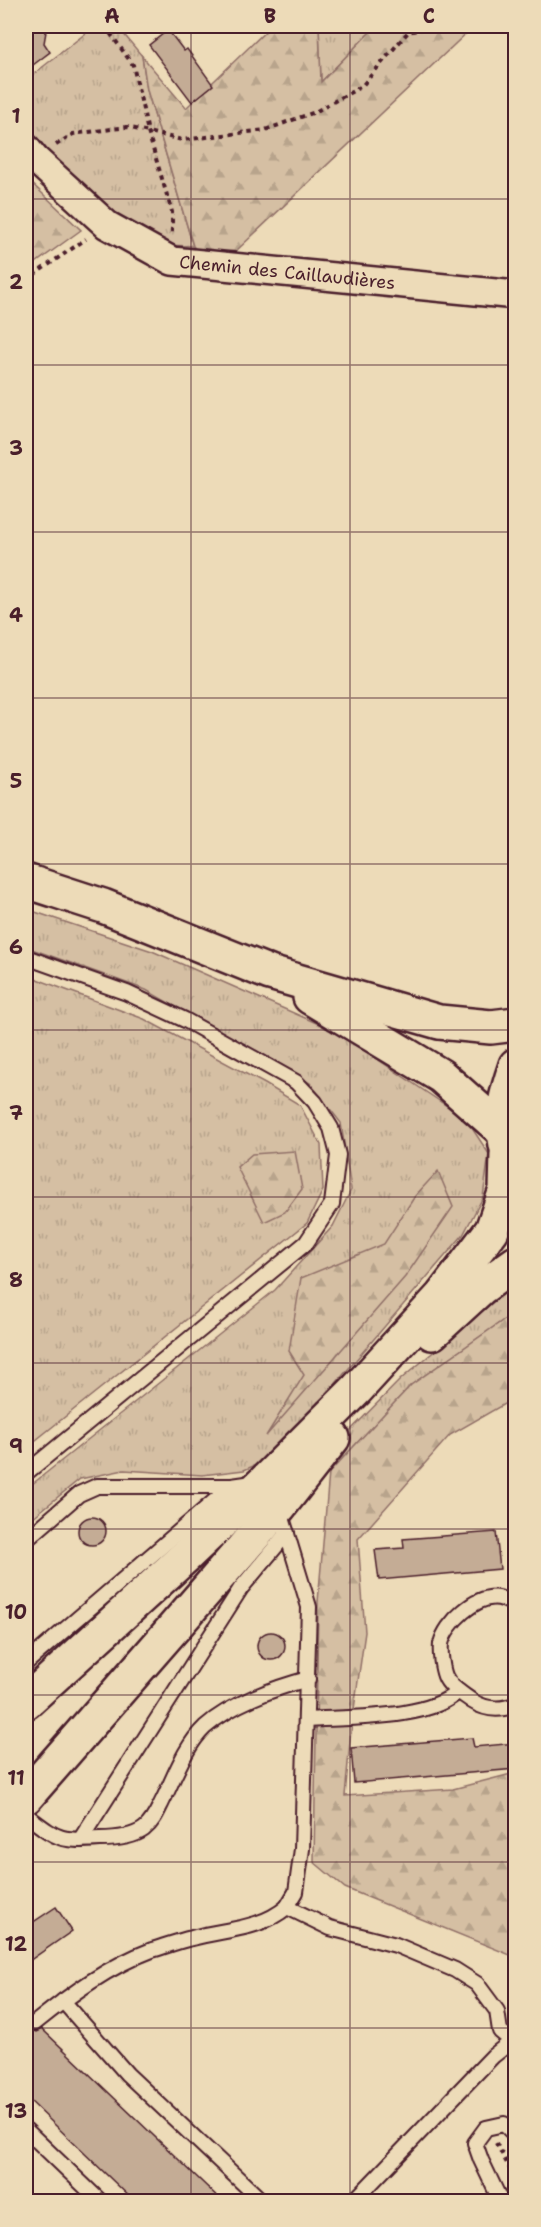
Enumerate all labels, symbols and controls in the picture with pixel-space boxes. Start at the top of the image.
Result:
text: A [104,3,120,29]
text: B [264,3,276,29]
text: C [423,3,435,29]
text: 1 [11,103,21,129]
street label: Chemin des Caillaudières [178,250,396,295]
text: 2 [9,269,23,295]
text: 3 [9,435,23,461]
text: 4 [9,602,23,628]
text: 5 [10,768,22,794]
text: 6 [9,934,23,960]
text: 7 [9,1100,23,1126]
text: 8 [9,1267,23,1293]
text: 9 [9,1433,23,1459]
text: 10 [5,1599,27,1625]
text: 11 [7,1765,25,1791]
text: 12 [5,1931,27,1957]
text: 13 [5,2098,27,2124]

